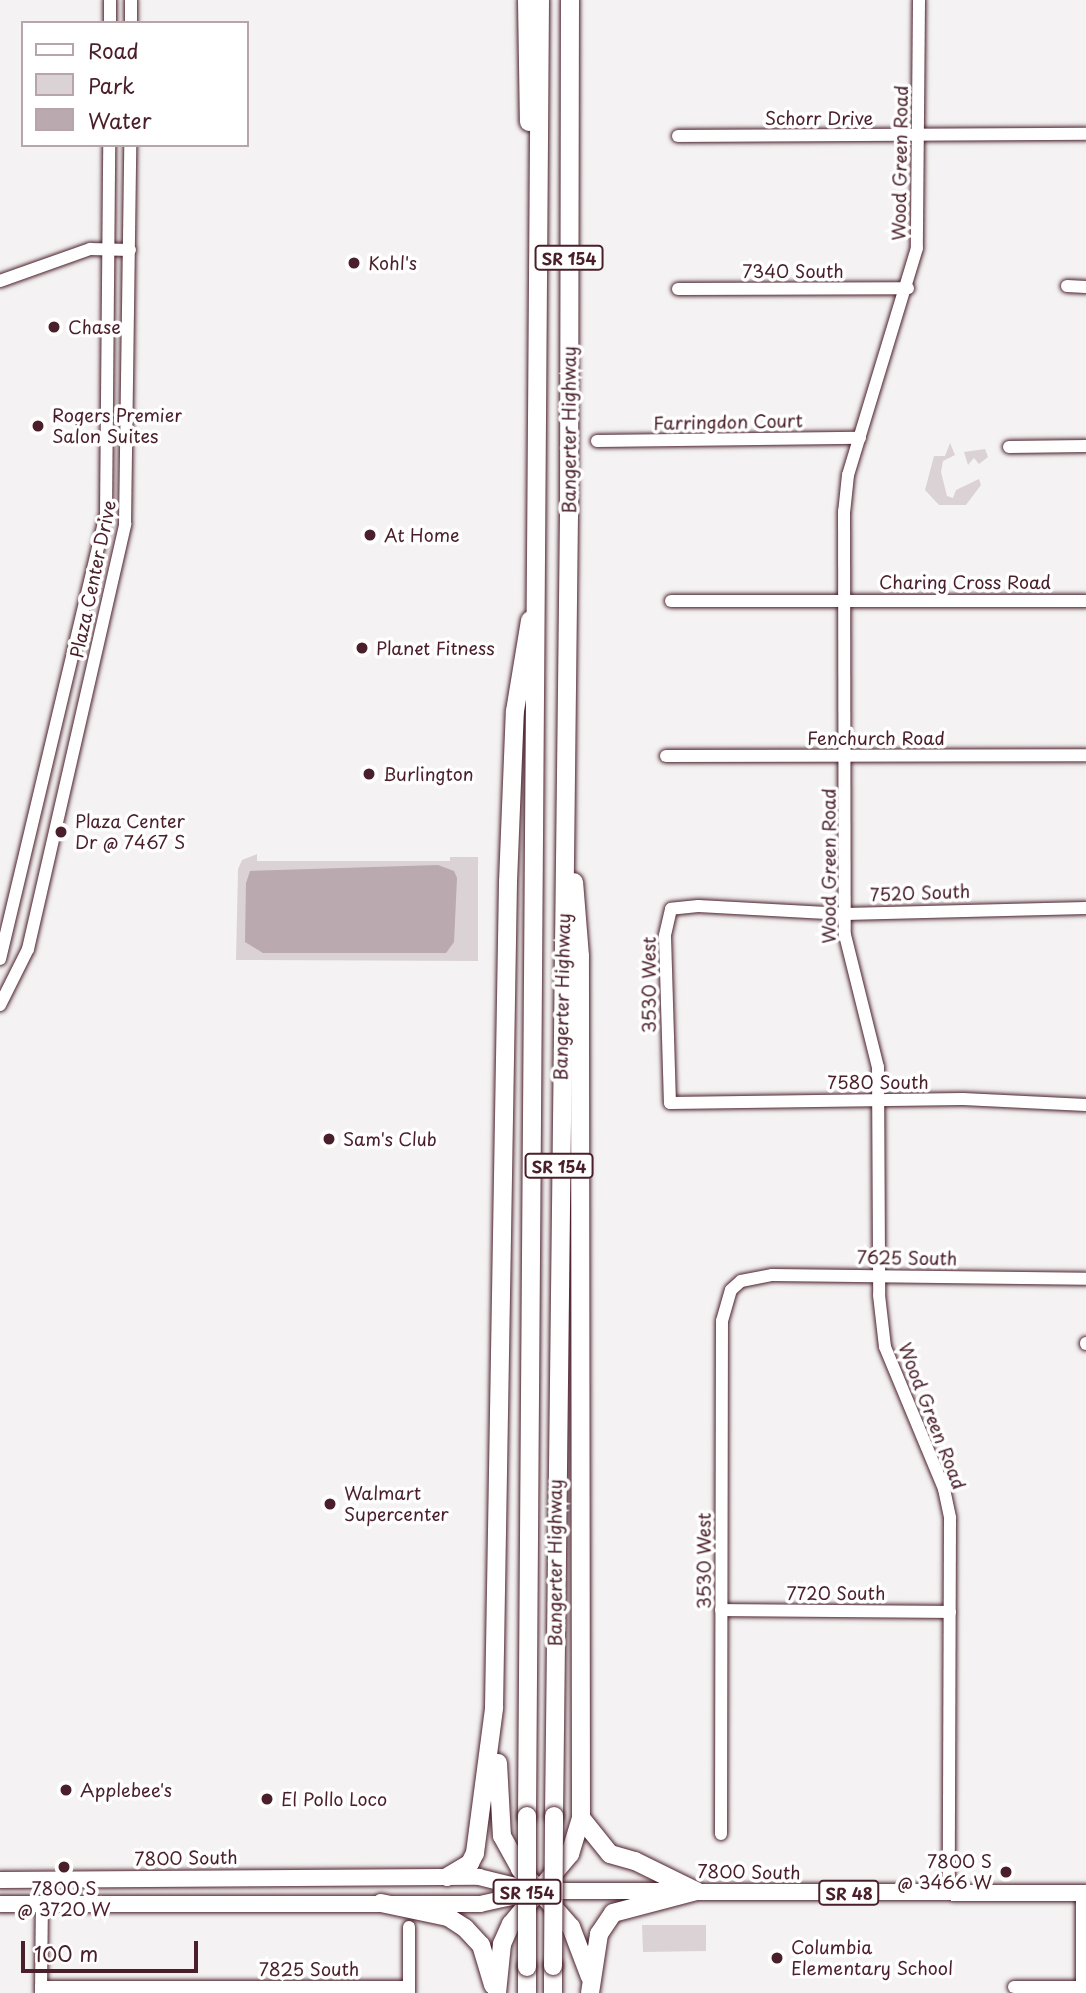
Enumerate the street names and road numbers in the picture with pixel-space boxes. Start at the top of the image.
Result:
street label: Wood Green Road [888,84,912,242]
street label: Schorr Drive [764,107,874,129]
road number: SR 154 [534,246,604,270]
street label: 7340 South [742,260,844,282]
street label: Bangerter Highway [558,345,580,515]
street label: Farringdon Court [653,410,803,434]
street label: Plaza Center Drive [65,497,121,661]
street label: Charing Cross Road [879,571,1051,593]
street label: Fenchurch Road [807,727,945,749]
street label: Wood Green Road [818,787,840,945]
street label: 7520 South [869,880,971,906]
street label: Bangerter Highway [550,912,574,1082]
street label: 3530 West [638,937,660,1033]
street label: 7580 South [828,1071,928,1093]
road number: SR 154 [524,1154,594,1178]
street label: 7625 South [857,1246,957,1270]
street label: Wood Green Road [894,1338,970,1494]
street label: Bangerter Highway [544,1478,566,1648]
street label: 3530 West [693,1513,715,1609]
street label: 7720 South [785,1582,887,1604]
street label: 7800 South [134,1846,238,1870]
street label: 7800 South [697,1860,801,1884]
road number: SR 154 [492,1880,562,1904]
road number: SR 48 [818,1881,880,1906]
street label: 7825 South [259,1958,359,1980]

